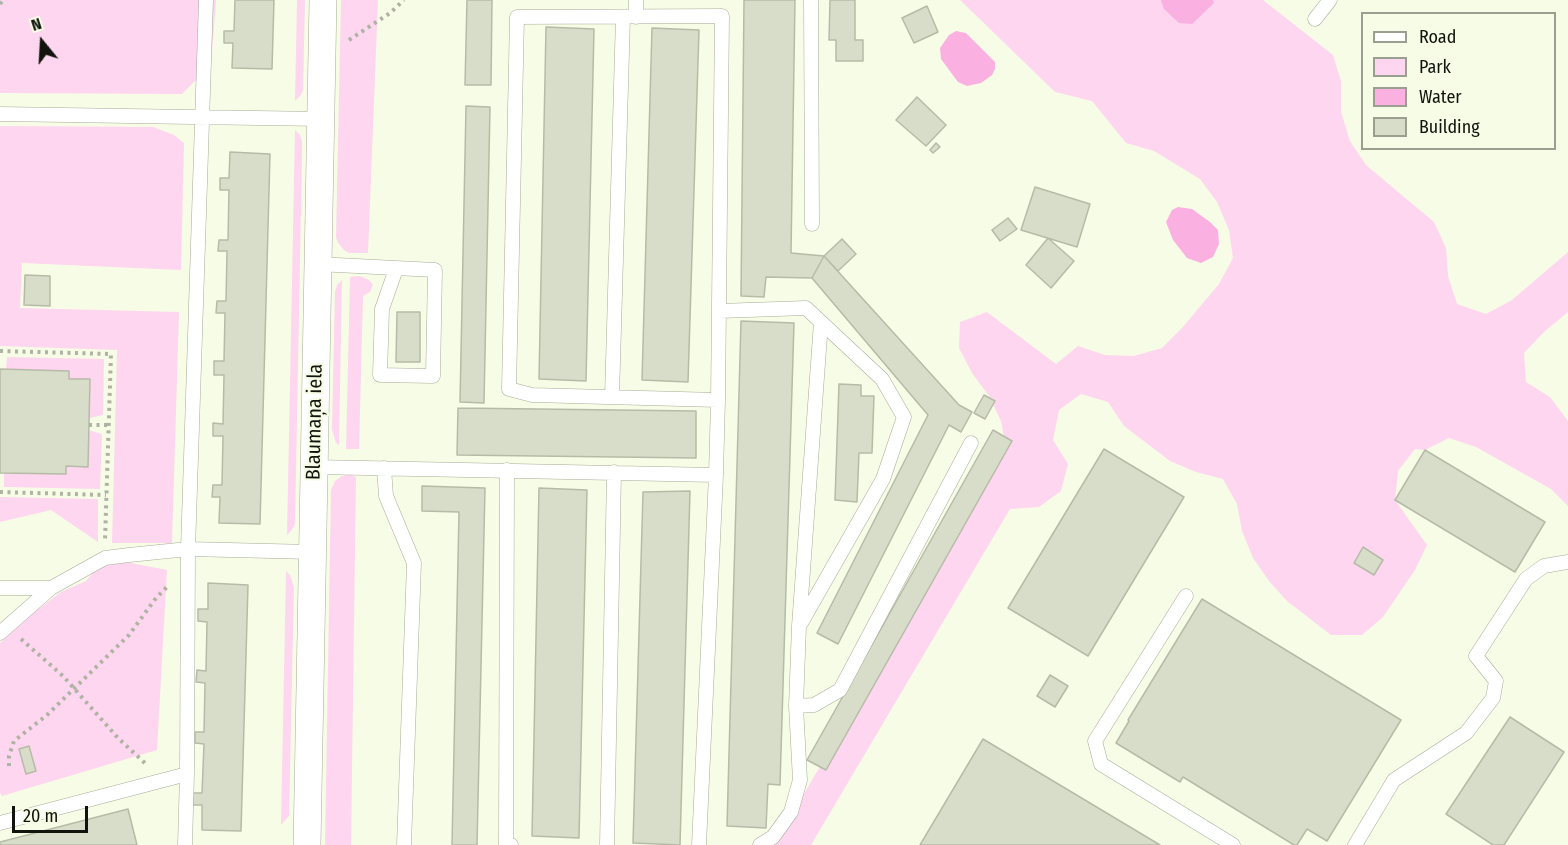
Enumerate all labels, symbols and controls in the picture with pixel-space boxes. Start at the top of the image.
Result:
north arrow [12,12,72,72]
legend [1361,12,1556,150]
text: N [29,14,44,35]
text: Road [1419,26,1456,48]
text: Park [1419,56,1451,78]
text: Water [1419,86,1462,108]
text: Building [1419,116,1480,138]
street label: Blaumaņa iela [302,364,328,480]
scale bar [15,794,92,832]
text: 20 m [23,805,58,827]

